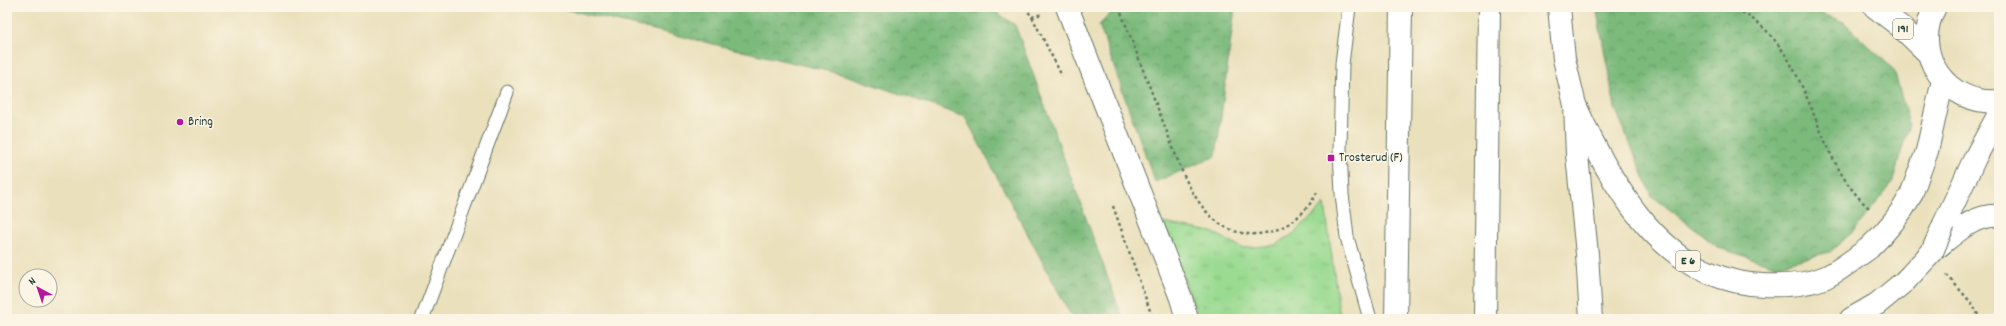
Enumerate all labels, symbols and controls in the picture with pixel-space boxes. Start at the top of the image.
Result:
road number: 191 [1893,19,1913,39]
place label: Bring [188,113,213,132]
marker: Bring [175,117,185,127]
place label: Trosterud (F) [1339,149,1403,168]
marker: Trosterud (F) [1326,153,1336,163]
road number: E 6 [1676,251,1700,271]
north arrow [18,268,58,308]
text: N [26,274,41,290]

